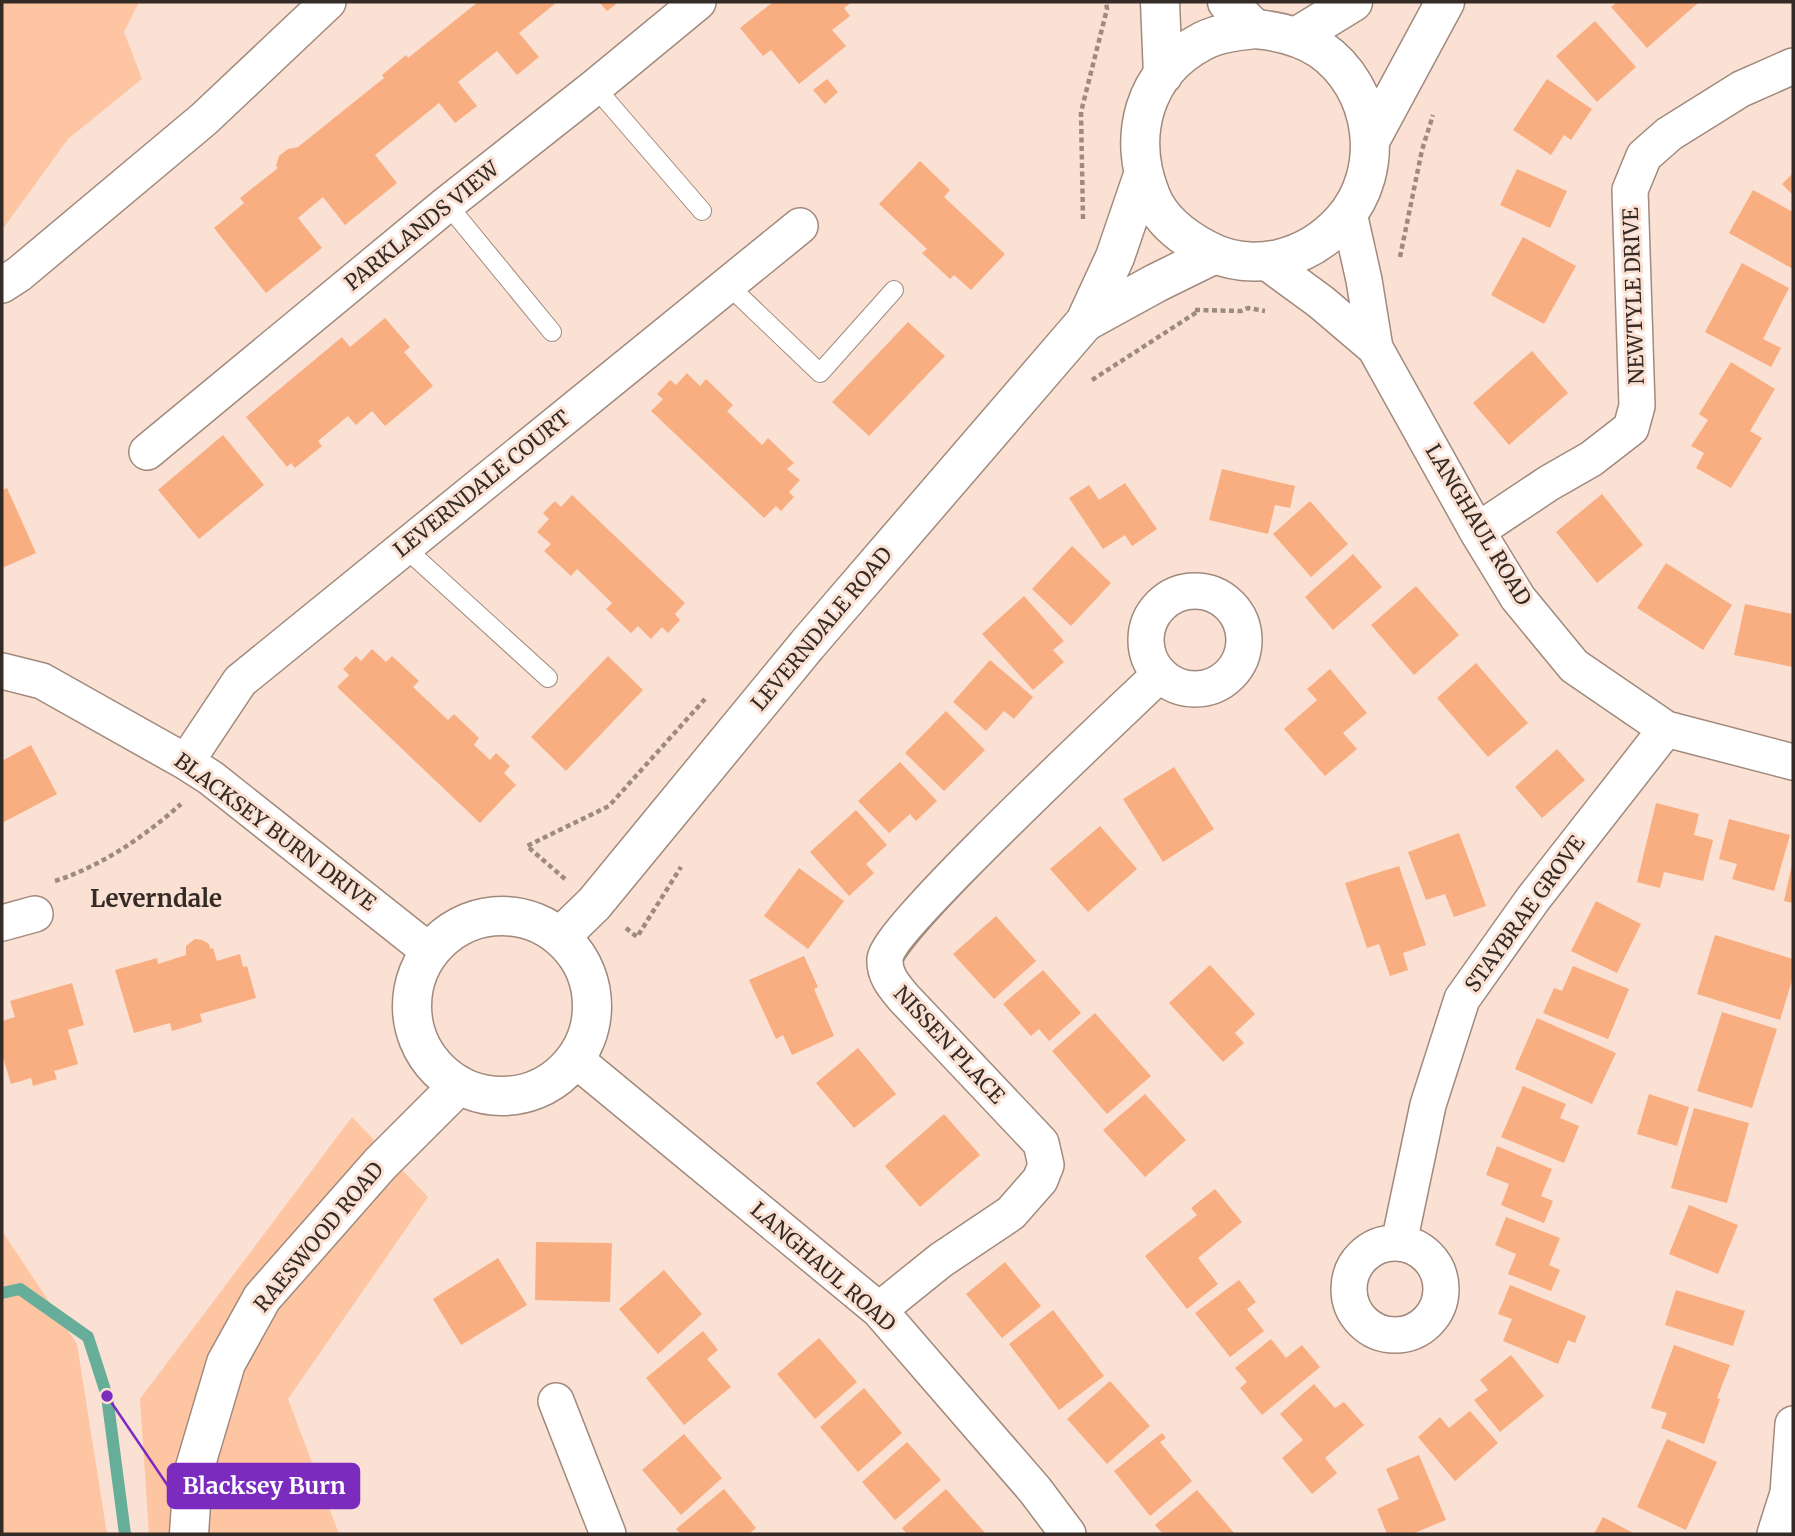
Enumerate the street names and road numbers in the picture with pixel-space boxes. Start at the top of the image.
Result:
street label: PARKLANDS VIEW [339,154,505,296]
street label: NEWTYLE DRIVE [1617,206,1650,385]
street label: LEVERNDALE COURT [388,404,576,563]
street label: LANGHAUL ROAD [1420,439,1537,611]
street label: LEVERNDALE ROAD [745,541,898,716]
street label: BLACKSEY BURN DRIVE [169,747,382,917]
street label: STAYBRAE GROVE [1459,829,1591,997]
street label: NISSEN PLACE [888,980,1011,1110]
street label: RAESWOOD ROAD [248,1156,389,1317]
street label: LANGHAUL ROAD [745,1196,902,1337]

